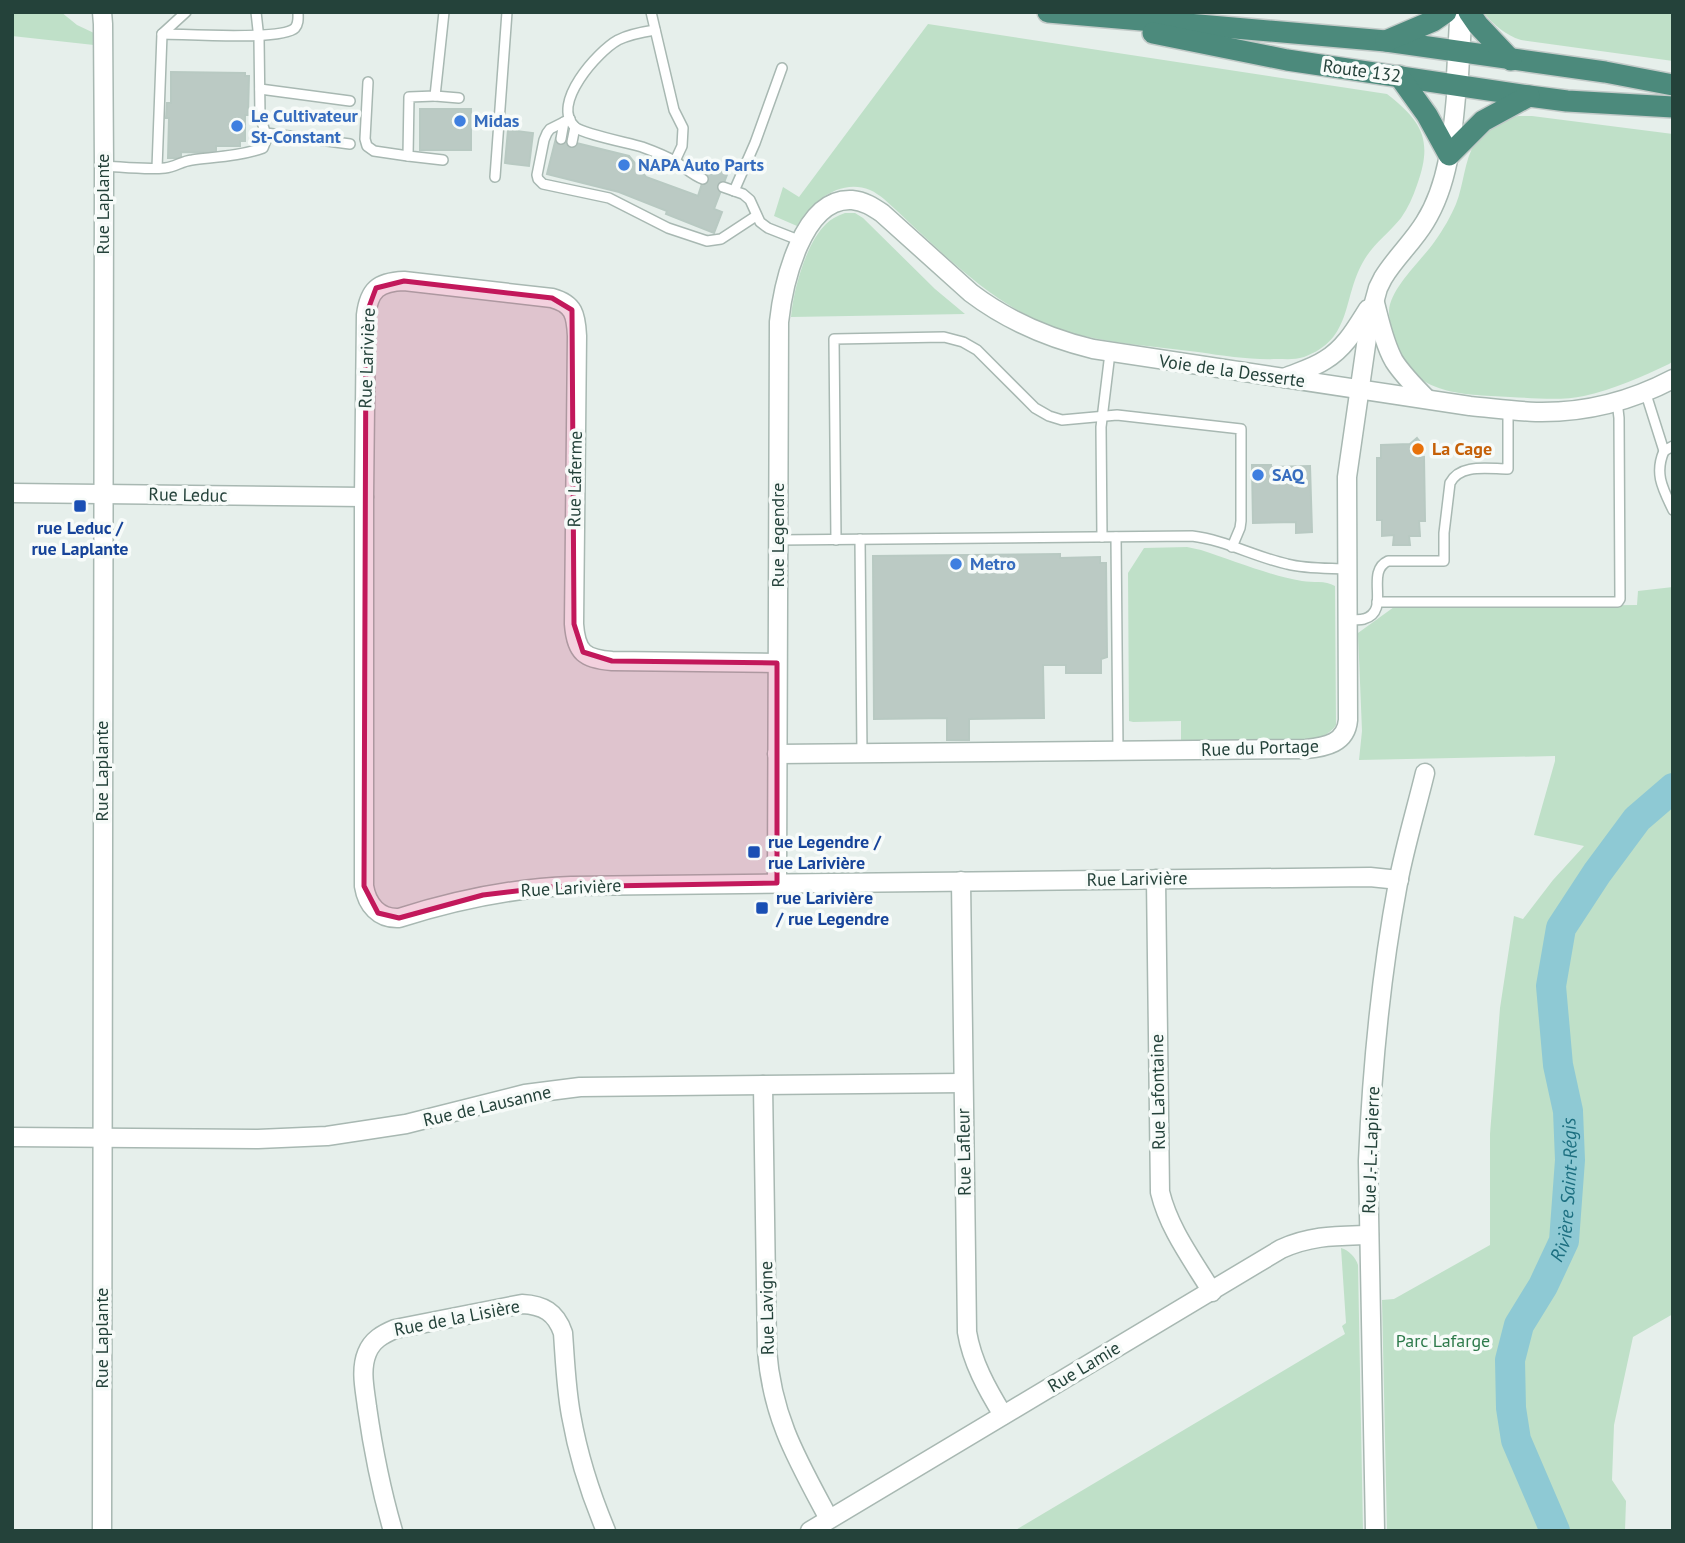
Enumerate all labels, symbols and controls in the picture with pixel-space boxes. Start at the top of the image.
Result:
street label: Route 132 [1322,54,1403,87]
place label: Le Cultivateur St-Constant [251,104,359,148]
place label: Midas [474,109,520,132]
marker: Midas [452,113,468,129]
marker: Le Cultivateur St-Constant [229,118,245,134]
place label: NAPA Auto Parts [638,153,764,176]
street label: Rue Laplante [91,154,114,254]
marker: NAPA Auto Parts [616,157,632,173]
street label: Rue Larivière [353,307,380,409]
street label: Voie de la Desserte [1157,349,1307,392]
street label: Rue Laferme [562,430,587,527]
place label: La Cage [1432,437,1492,460]
marker: La Cage [1410,441,1426,457]
place label: SAQ [1272,463,1305,486]
marker: SAQ [1250,467,1266,483]
street label: Rue Leduc [148,482,228,507]
street label: Rue Legendre [766,483,789,587]
marker: rue Leduc / rue Laplante [72,498,88,514]
place label: rue Leduc / rue Laplante [32,516,128,560]
place label: Metro [970,552,1016,575]
marker: Metro [948,556,964,572]
street label: Rue Laplante [90,721,113,821]
street label: Rue du Portage [1201,734,1319,761]
place label: rue Legendre / rue Larivière [768,830,882,874]
marker: rue Legendre / rue Larivière [746,844,762,860]
street label: Rue Larivière [1086,866,1188,891]
street label: Rue Larivière [520,873,622,902]
place label: rue Larivière / rue Legendre [775,886,889,930]
marker: rue Larivière / rue Legendre [754,900,770,916]
street label: Rue Lafontaine [1145,1034,1170,1150]
street label: Rue de Lausanne [421,1080,553,1131]
street label: Rue J.-L.-Lapierre [1357,1086,1384,1214]
street label: Rue Lafleur [951,1108,976,1196]
water label: Rivière Saint-Régis [1544,1117,1582,1265]
street label: Rue Lavigne [754,1261,779,1355]
street label: Rue Laplante [90,1288,113,1388]
street label: Rue de la Lisière [392,1294,522,1341]
park label: Parc Lafarge [1396,1329,1490,1352]
street label: Rue Lamie [1043,1336,1124,1397]

